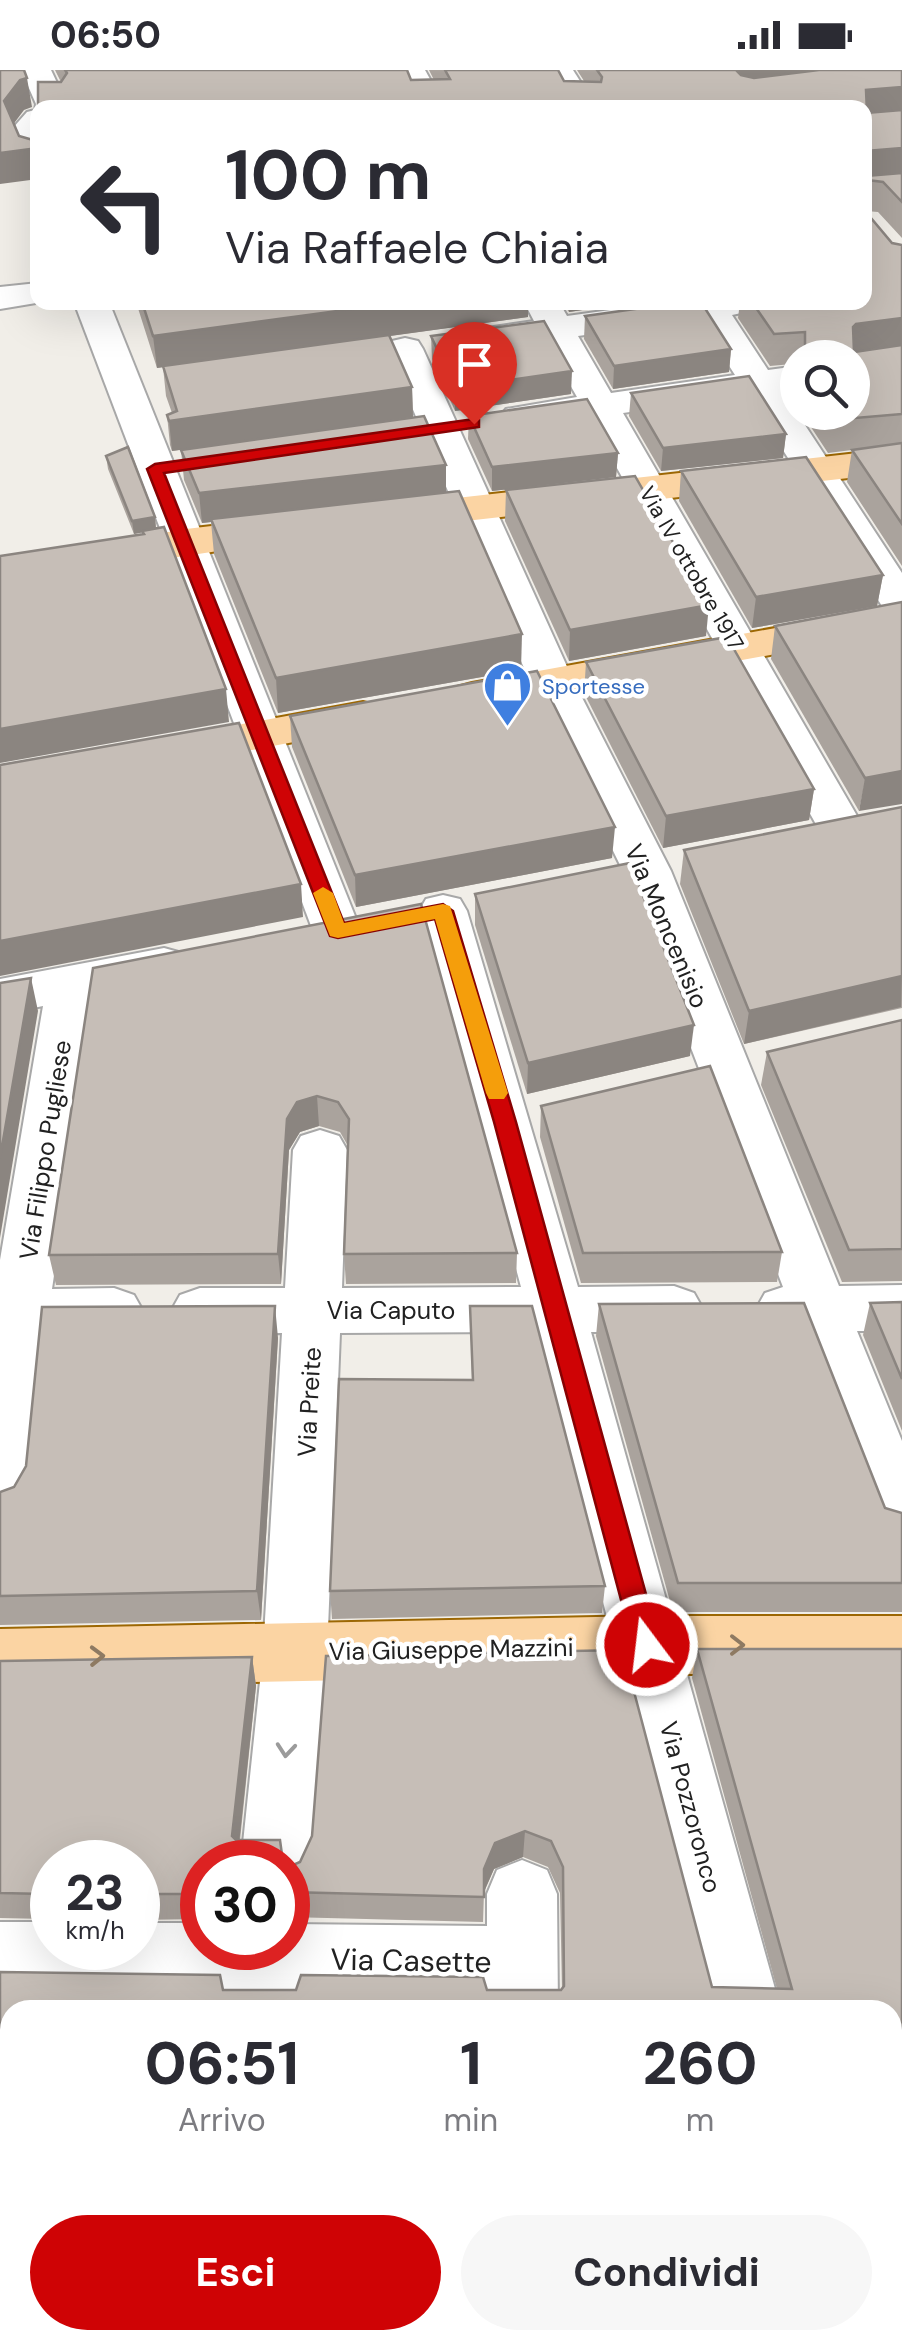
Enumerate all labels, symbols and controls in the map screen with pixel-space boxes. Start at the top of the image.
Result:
text: 06:50 [50,10,161,60]
text: 100 m [225,130,431,221]
icon: left [60,140,190,270]
text: Via Raffaele Chiaia [225,218,609,277]
pin [432,322,517,425]
icon: arrive [447,337,502,392]
map controls [780,340,870,430]
button: search [780,340,870,430]
street label: Via IV ottobre 1917 [633,481,750,656]
shop icon: Sportesse [481,660,533,728]
place label: Sportesse [542,672,645,701]
street label: Via Moncenisio [617,839,716,1013]
street label: Via Filippo Pugliese [12,1038,79,1262]
street label: Via Caputo [327,1294,455,1327]
street label: Via Preite [290,1346,329,1458]
position arrow [595,1593,699,1697]
street label: Via Giuseppe Mazzini [328,1631,574,1668]
one-way arrow [730,1634,746,1656]
one-way arrow [90,1646,106,1667]
street label: Via Pozzoronco [652,1718,729,1897]
one-way arrow [276,1743,298,1759]
speed limit sign: 30 [180,1840,310,1970]
text: 23 [66,1860,125,1926]
text: km/h [65,1914,125,1947]
street label: Via Casette [330,1940,492,1981]
text: 06:51 [144,2024,299,2103]
text: 1 [460,2024,482,2103]
text: 260 [643,2024,758,2103]
text: Arrivo [178,2099,266,2141]
text: min [444,2099,498,2141]
text: m [686,2099,714,2141]
button: Esci [30,2215,441,2330]
button: Condividi [461,2215,872,2330]

